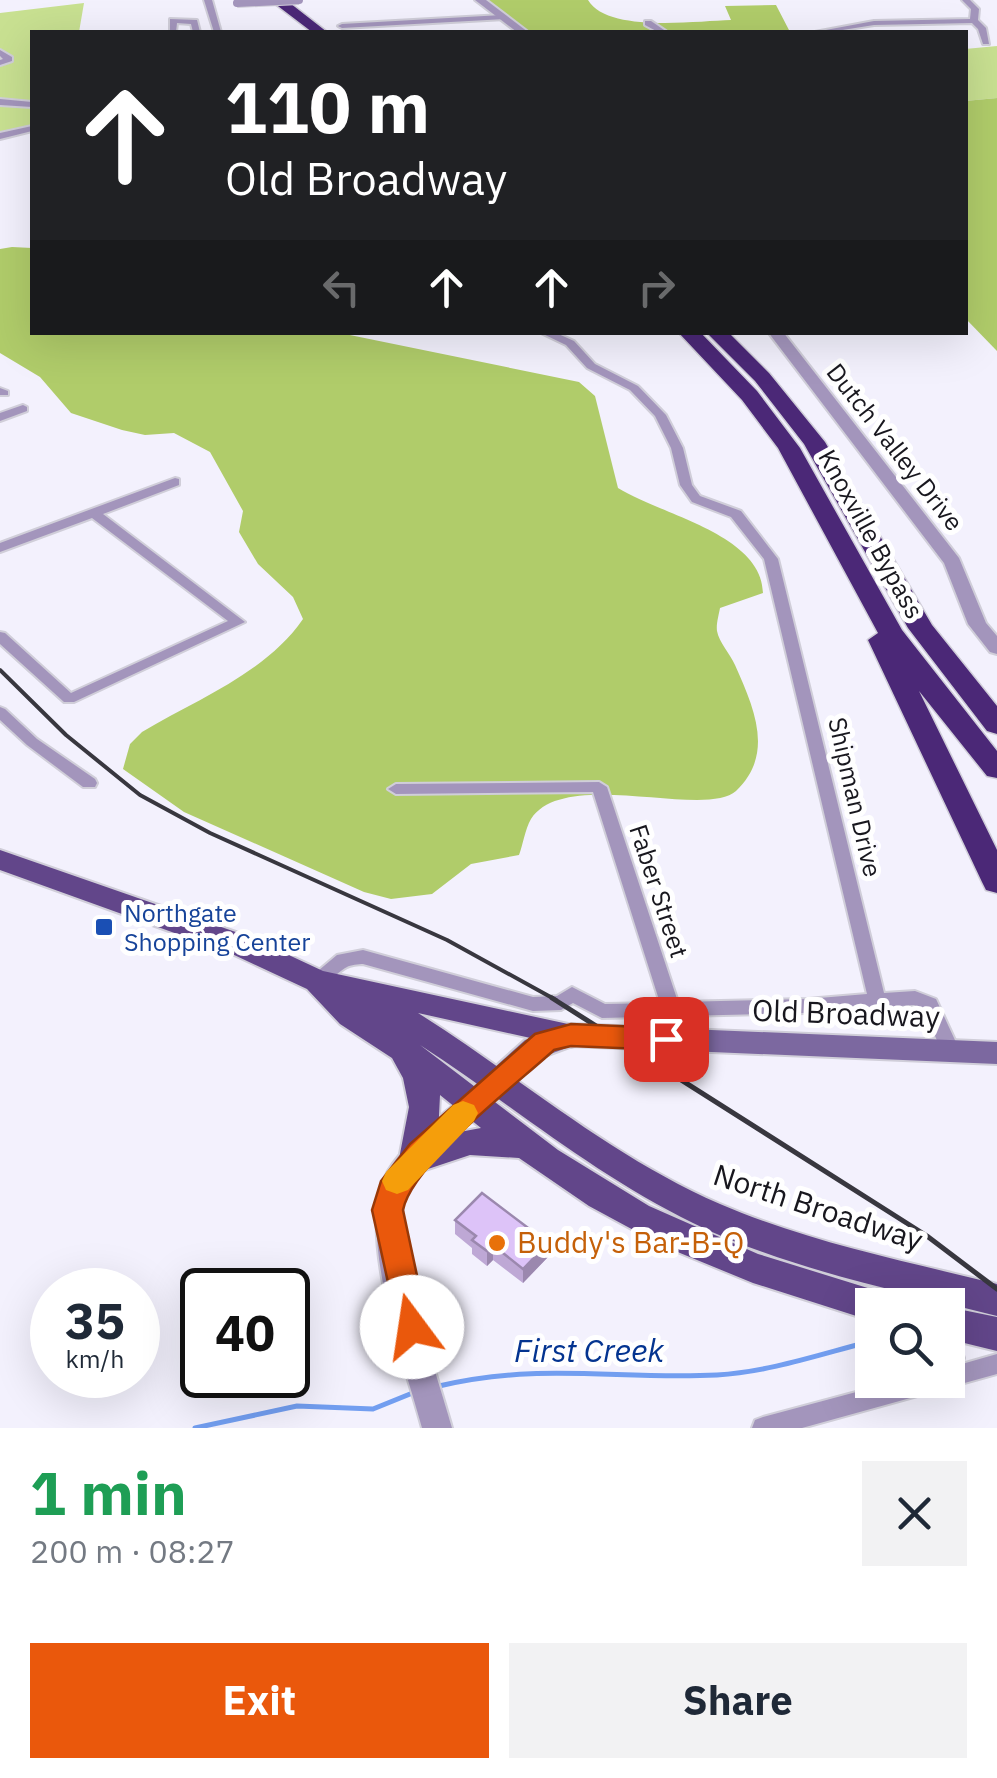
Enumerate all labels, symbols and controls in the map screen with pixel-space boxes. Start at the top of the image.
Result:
text: 110 m [225,61,430,152]
icon: ahead [60,70,190,200]
text: Old Broadway [225,149,507,207]
icon: left [314,260,369,315]
icon: ahead [419,260,474,315]
icon: ahead [524,260,579,315]
icon: right [629,260,684,315]
street label: Dutch Valley Drive [820,356,971,537]
street label: Knoxville Bypass [811,443,932,624]
street label: Shipman Drive [821,714,890,880]
street label: Faber Street [622,820,697,962]
place label: Northgate Shopping Center [124,896,310,958]
marker: Northgate Shopping Center [93,916,115,938]
street label: Old Broadway [751,990,941,1035]
pin [624,997,709,1082]
icon: arrive [639,1012,694,1067]
street label: North Broadway [709,1154,928,1259]
place label: Buddy's Bar-B-Q [517,1222,744,1261]
marker: Buddy's Bar-B-Q [486,1232,508,1254]
speed limit sign: 40 [180,1268,310,1398]
position arrow [360,1275,464,1379]
text: 35 [65,1288,125,1353]
map controls [855,1288,965,1398]
button: search [855,1288,965,1398]
water label: First Creek [514,1329,665,1371]
text: km/h [66,1342,124,1375]
text: 1 min [30,1453,187,1532]
button: close [862,1461,967,1566]
text: 200 m · 08:27 [30,1530,235,1572]
button: Exit [30,1643,489,1758]
button: Share [509,1643,967,1758]

